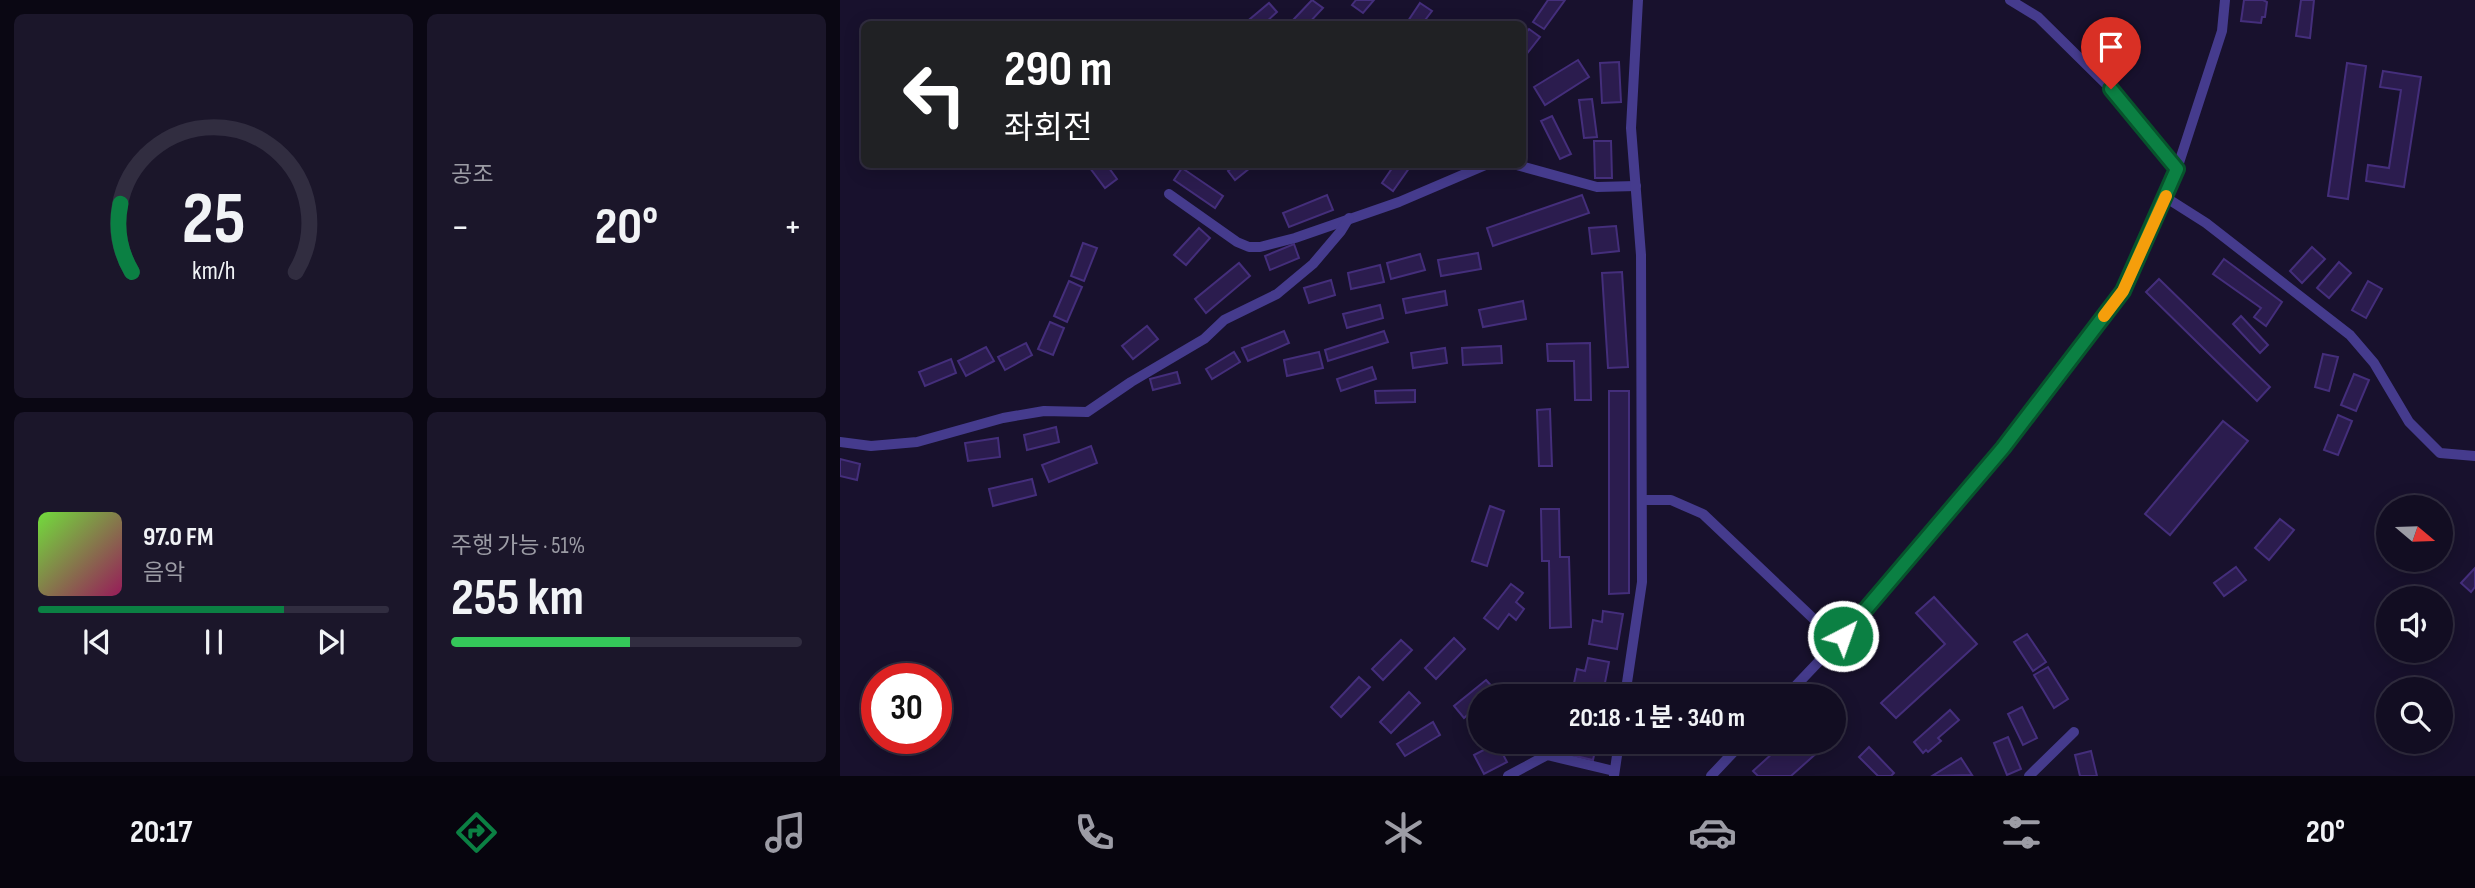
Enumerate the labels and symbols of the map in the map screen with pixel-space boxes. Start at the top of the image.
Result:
pin [2081,17,2141,89]
north arrow [2376,495,2454,572]
position arrow [1806,599,1880,673]
speed limit sign: 30 [861,663,952,754]

